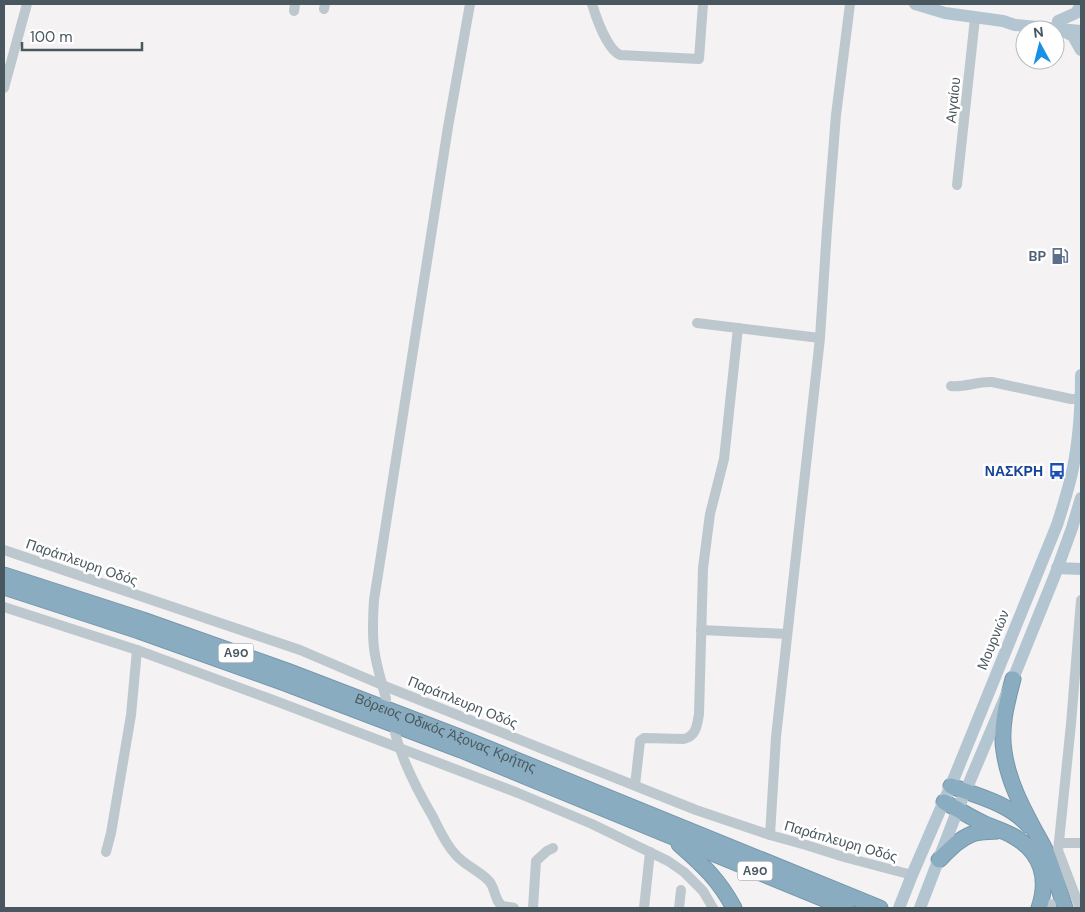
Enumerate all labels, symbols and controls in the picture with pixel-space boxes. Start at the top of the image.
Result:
scale bar [22,20,142,52]
north arrow [1015,20,1065,70]
text: N [1032,23,1045,42]
text: 100 m [30,27,73,47]
street label: Αιγαίου [942,76,964,124]
fuel station icon: BP [1050,246,1070,266]
place label: BP [1028,247,1046,265]
bus stop icon: ΝΑΣΚΡΗ [1047,461,1067,481]
place label: ΝΑΣΚΡΗ [985,462,1043,480]
street label: Παράπλευρη Οδός [24,534,140,590]
street label: Μουρνιών [973,607,1013,673]
road number: Α90 [218,644,254,662]
street label: Παράπλευρη Οδός [405,672,521,732]
street label: Βόρειος Οδικός Άξονας Κρήτης [352,689,539,776]
street label: Παράπλευρη Οδός [782,816,900,866]
road number: Α90 [738,861,772,880]

